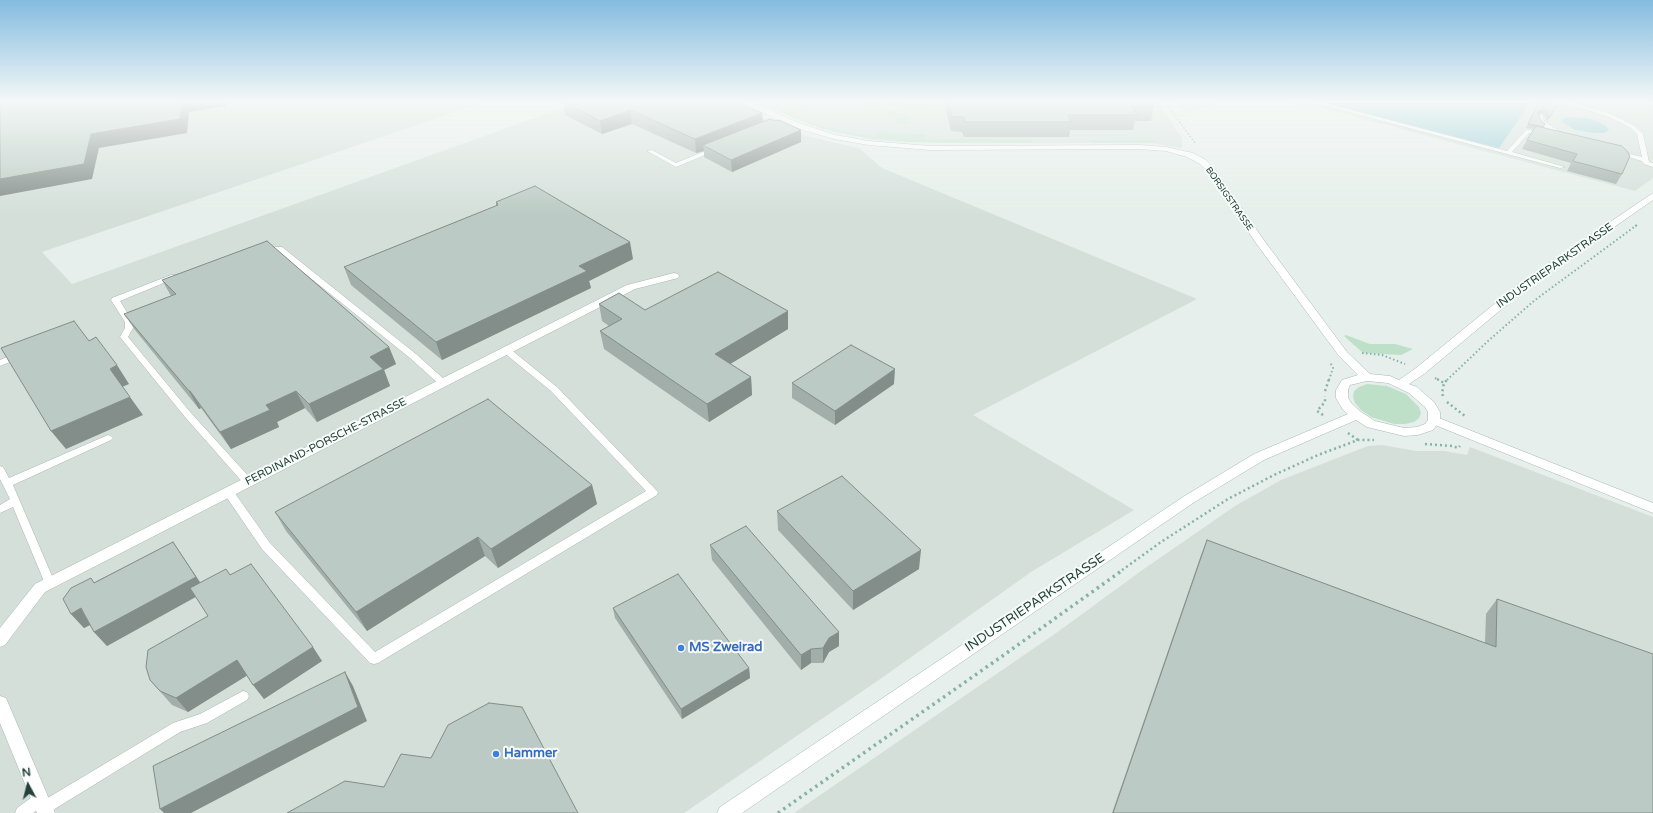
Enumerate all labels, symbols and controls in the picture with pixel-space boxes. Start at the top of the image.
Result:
street label: BORSIGSTRASSE [1203,165,1255,233]
street label: INDUSTRIEPARKSTRASSE [1494,221,1616,311]
street label: FERDINAND-PORSCHE-STRASSE [243,395,409,489]
street label: INDUSTRIEPARKSTRASSE [962,550,1108,656]
place label: MS Zweirad [689,640,763,656]
marker: MS Zweirad [676,643,686,653]
place label: Hammer [504,746,557,762]
marker: Hammer [491,749,501,759]
north arrow [8,765,48,805]
text: N [21,766,32,780]

